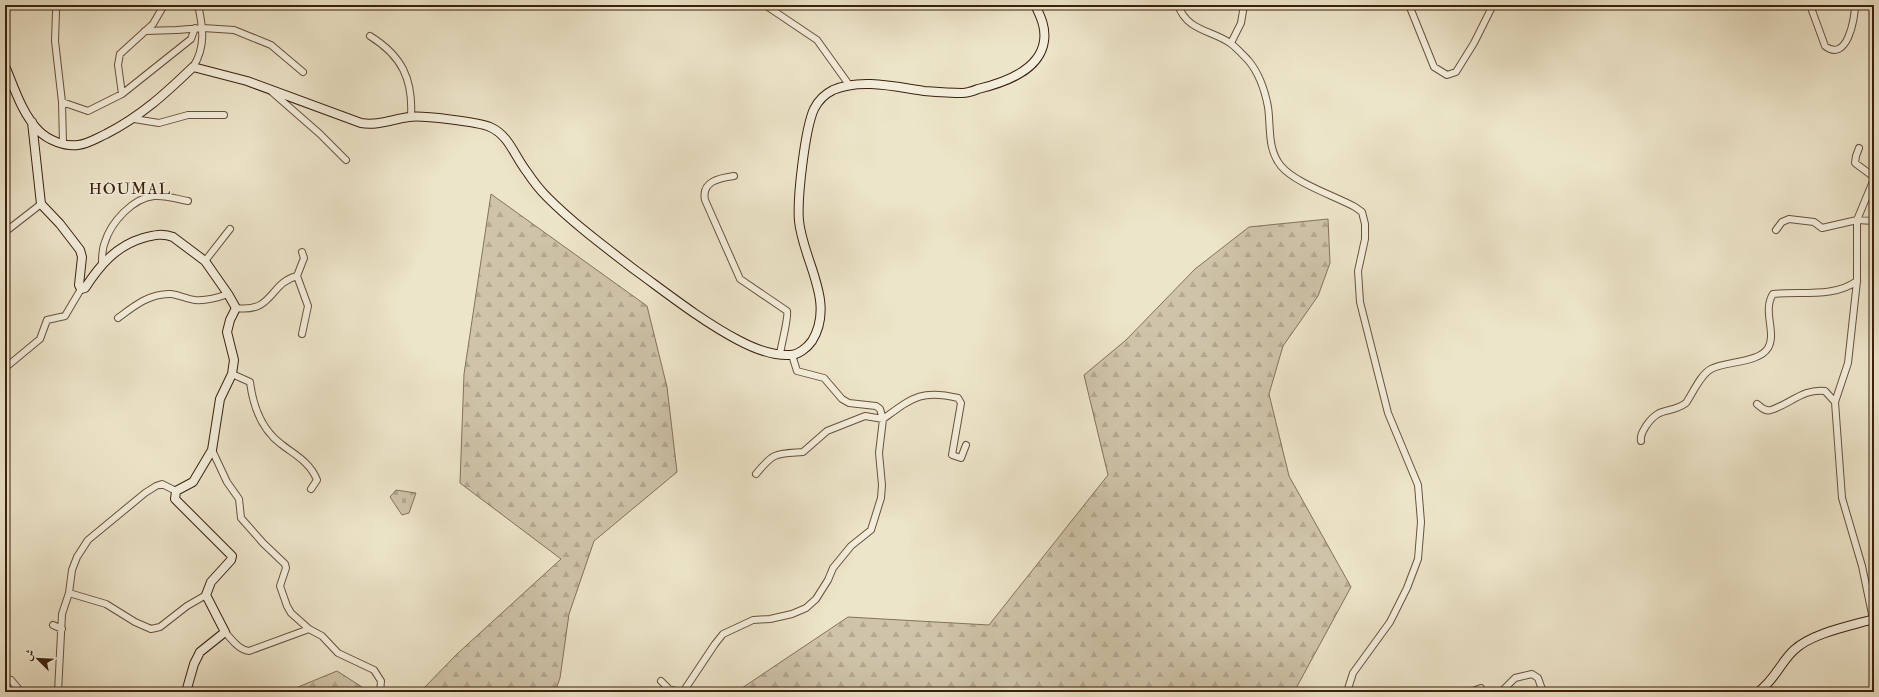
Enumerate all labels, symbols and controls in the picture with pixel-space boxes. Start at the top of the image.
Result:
district label: HOUMAL [89,179,171,199]
north arrow [18,639,58,679]
text: ش [21,647,38,663]

